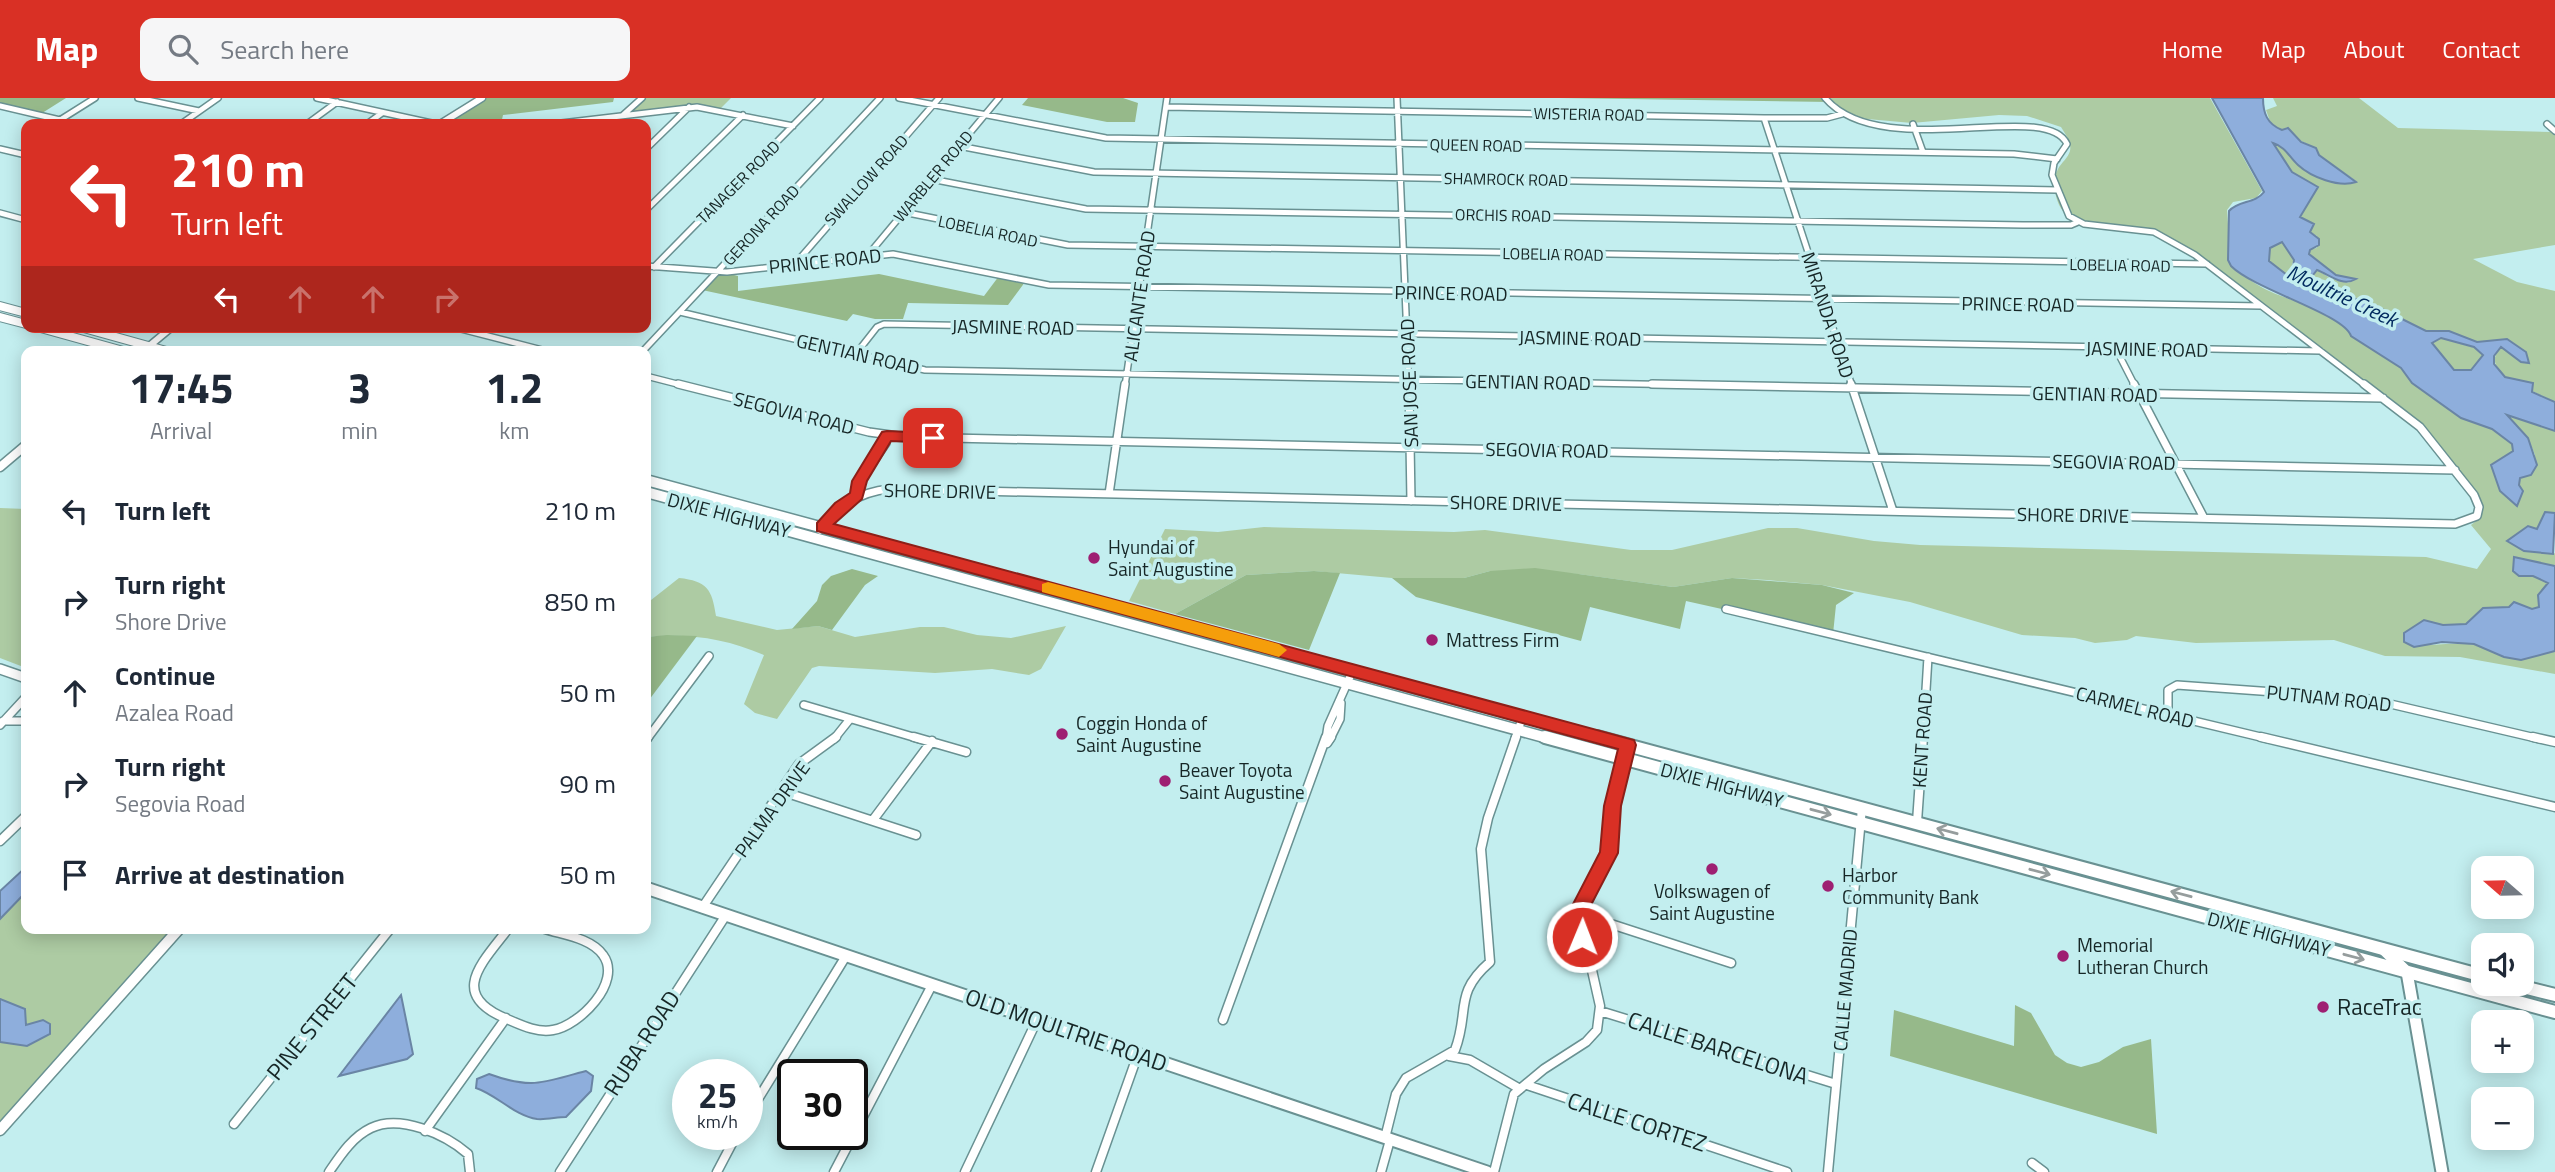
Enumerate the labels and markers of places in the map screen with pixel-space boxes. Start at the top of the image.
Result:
pin [903,408,963,468]
place label: Hyundai of Saint Augustine [1108,532,1234,583]
marker: Hyundai of Saint Augustine [1086,550,1102,566]
place label: Mattress Firm [1446,625,1559,654]
marker: Mattress Firm [1424,632,1440,648]
place label: Coggin Honda of Saint Augustine [1076,708,1208,759]
marker: Coggin Honda of Saint Augustine [1054,726,1070,742]
place label: Beaver Toyota Saint Augustine [1179,755,1305,806]
marker: Beaver Toyota Saint Augustine [1157,773,1173,789]
place label: Harbor Community Bank [1842,860,1979,911]
marker: Volkswagen of Saint Augustine [1704,861,1720,877]
place label: Volkswagen of Saint Augustine [1649,876,1775,927]
marker: Harbor Community Bank [1820,878,1836,894]
place label: Memorial Lutheran Church [2077,930,2209,981]
marker: Memorial Lutheran Church [2055,948,2071,964]
place label: RaceTrac [2337,989,2422,1024]
marker: RaceTrac [2315,999,2331,1015]

